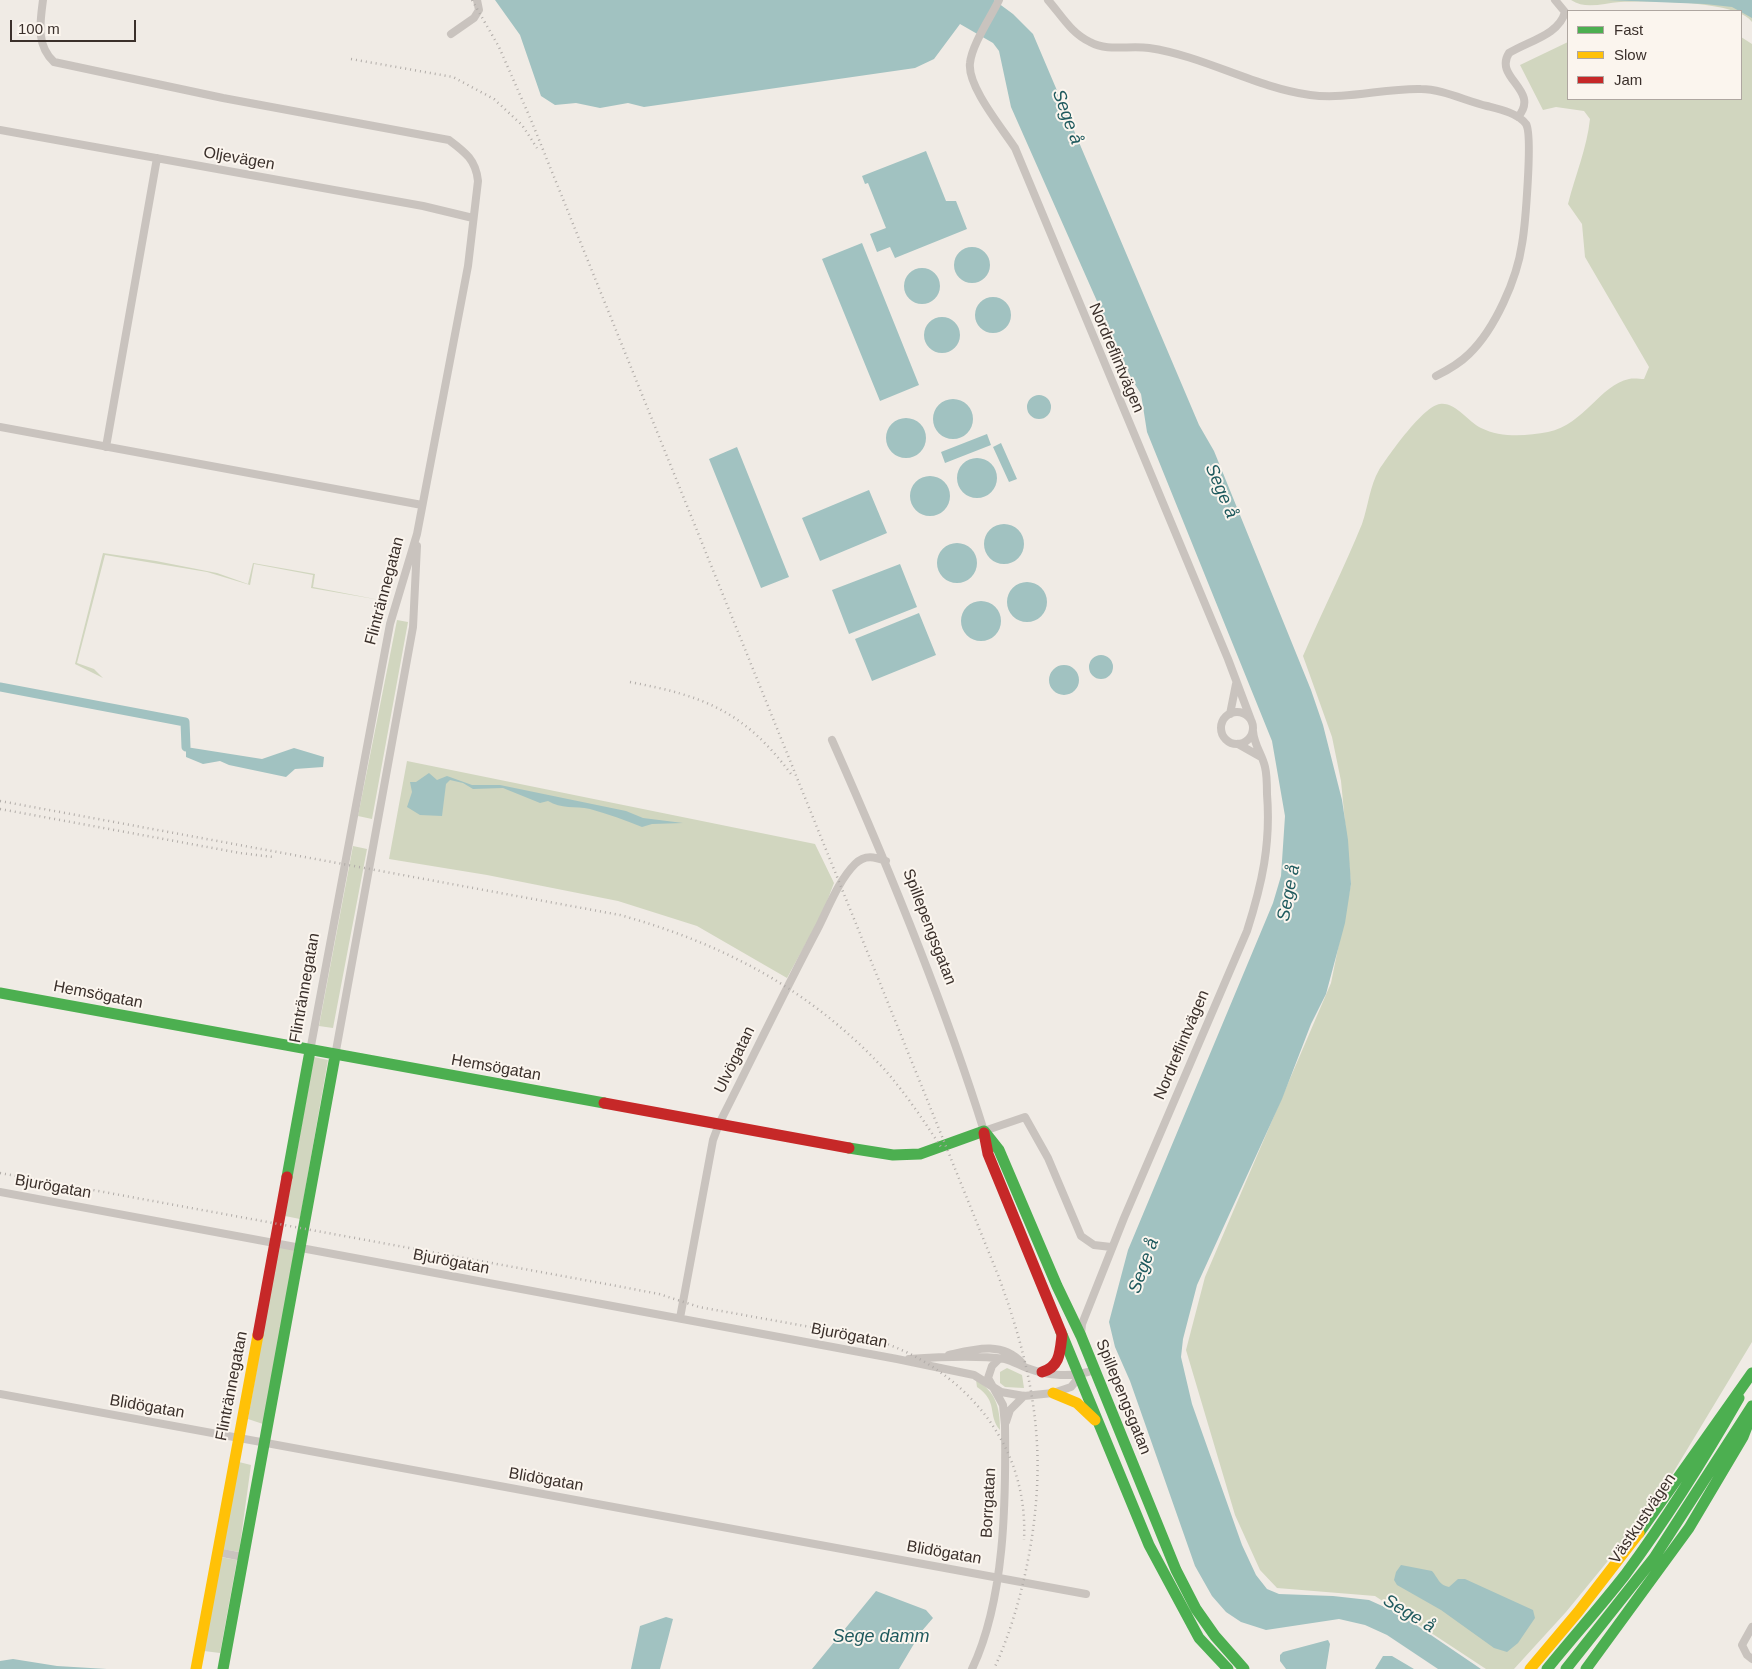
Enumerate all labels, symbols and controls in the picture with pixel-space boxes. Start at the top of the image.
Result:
scale bar [12,10,139,42]
legend [1567,10,1742,100]
text: 100 m [18,20,60,37]
text: Fast [1614,21,1643,38]
text: Slow [1614,46,1647,63]
text: Jam [1614,71,1642,88]
water label: Sege å [1047,87,1087,147]
street label: Oljevägen [202,143,276,175]
street label: Nordreflintvägen [1084,300,1148,416]
water label: Sege å [1200,461,1242,521]
street label: Flintrännegatan [361,535,409,647]
water label: Sege å [1273,863,1305,923]
street label: Spillepengsgatan [898,866,960,988]
street label: Flintrännegatan [286,932,324,1044]
street label: Hemsögatan [52,977,144,1013]
street label: Nordreflintvägen [1150,987,1214,1103]
street label: Ulvögatan [711,1023,759,1097]
street label: Hemsögatan [450,1051,542,1085]
street label: Bjurögatan [13,1171,93,1203]
water label: Sege å [1124,1236,1164,1296]
street label: Bjurögatan [411,1245,491,1279]
street label: Bjurögatan [809,1319,889,1353]
street label: Flintrännegatan [212,1330,252,1442]
street label: Spillepengsgatan [1091,1336,1155,1458]
street label: Blidögatan [108,1391,186,1423]
street label: Blidögatan [507,1464,585,1496]
street label: Borrgatan [978,1467,1000,1539]
street label: Västkustvägen [1606,1470,1680,1568]
street label: Blidögatan [905,1537,983,1569]
water label: Sege å [1379,1590,1439,1638]
water label: Sege damm [832,1626,930,1648]

